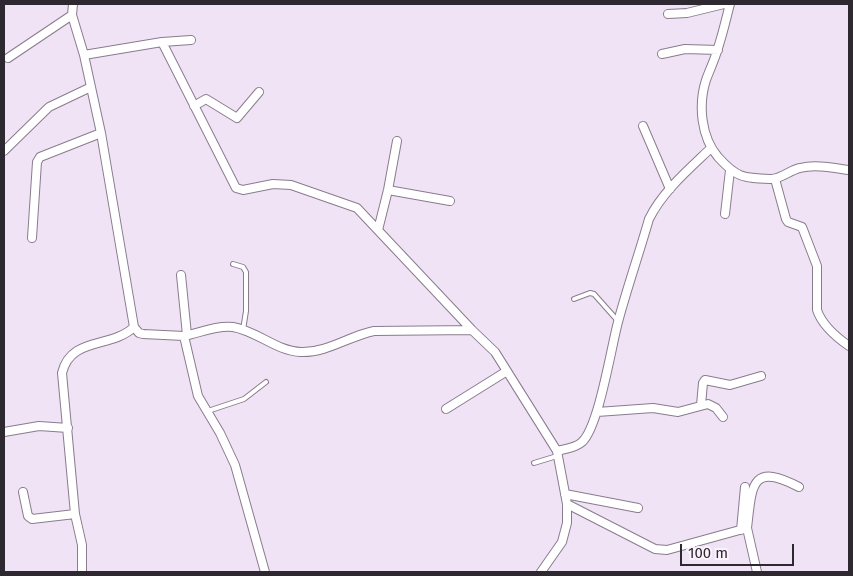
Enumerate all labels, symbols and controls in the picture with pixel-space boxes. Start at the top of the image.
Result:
scale bar [683,534,797,566]
text: 100 m [688,544,728,562]

